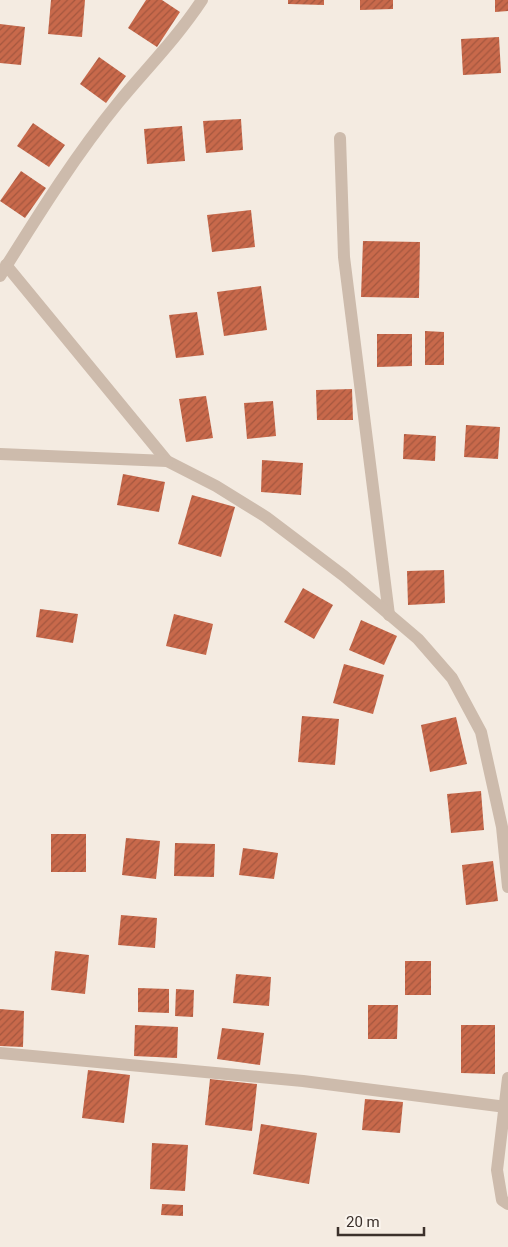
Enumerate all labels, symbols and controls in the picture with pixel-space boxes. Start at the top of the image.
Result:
scale bar [338,1204,424,1236]
text: 20 m [346,1213,380,1231]

